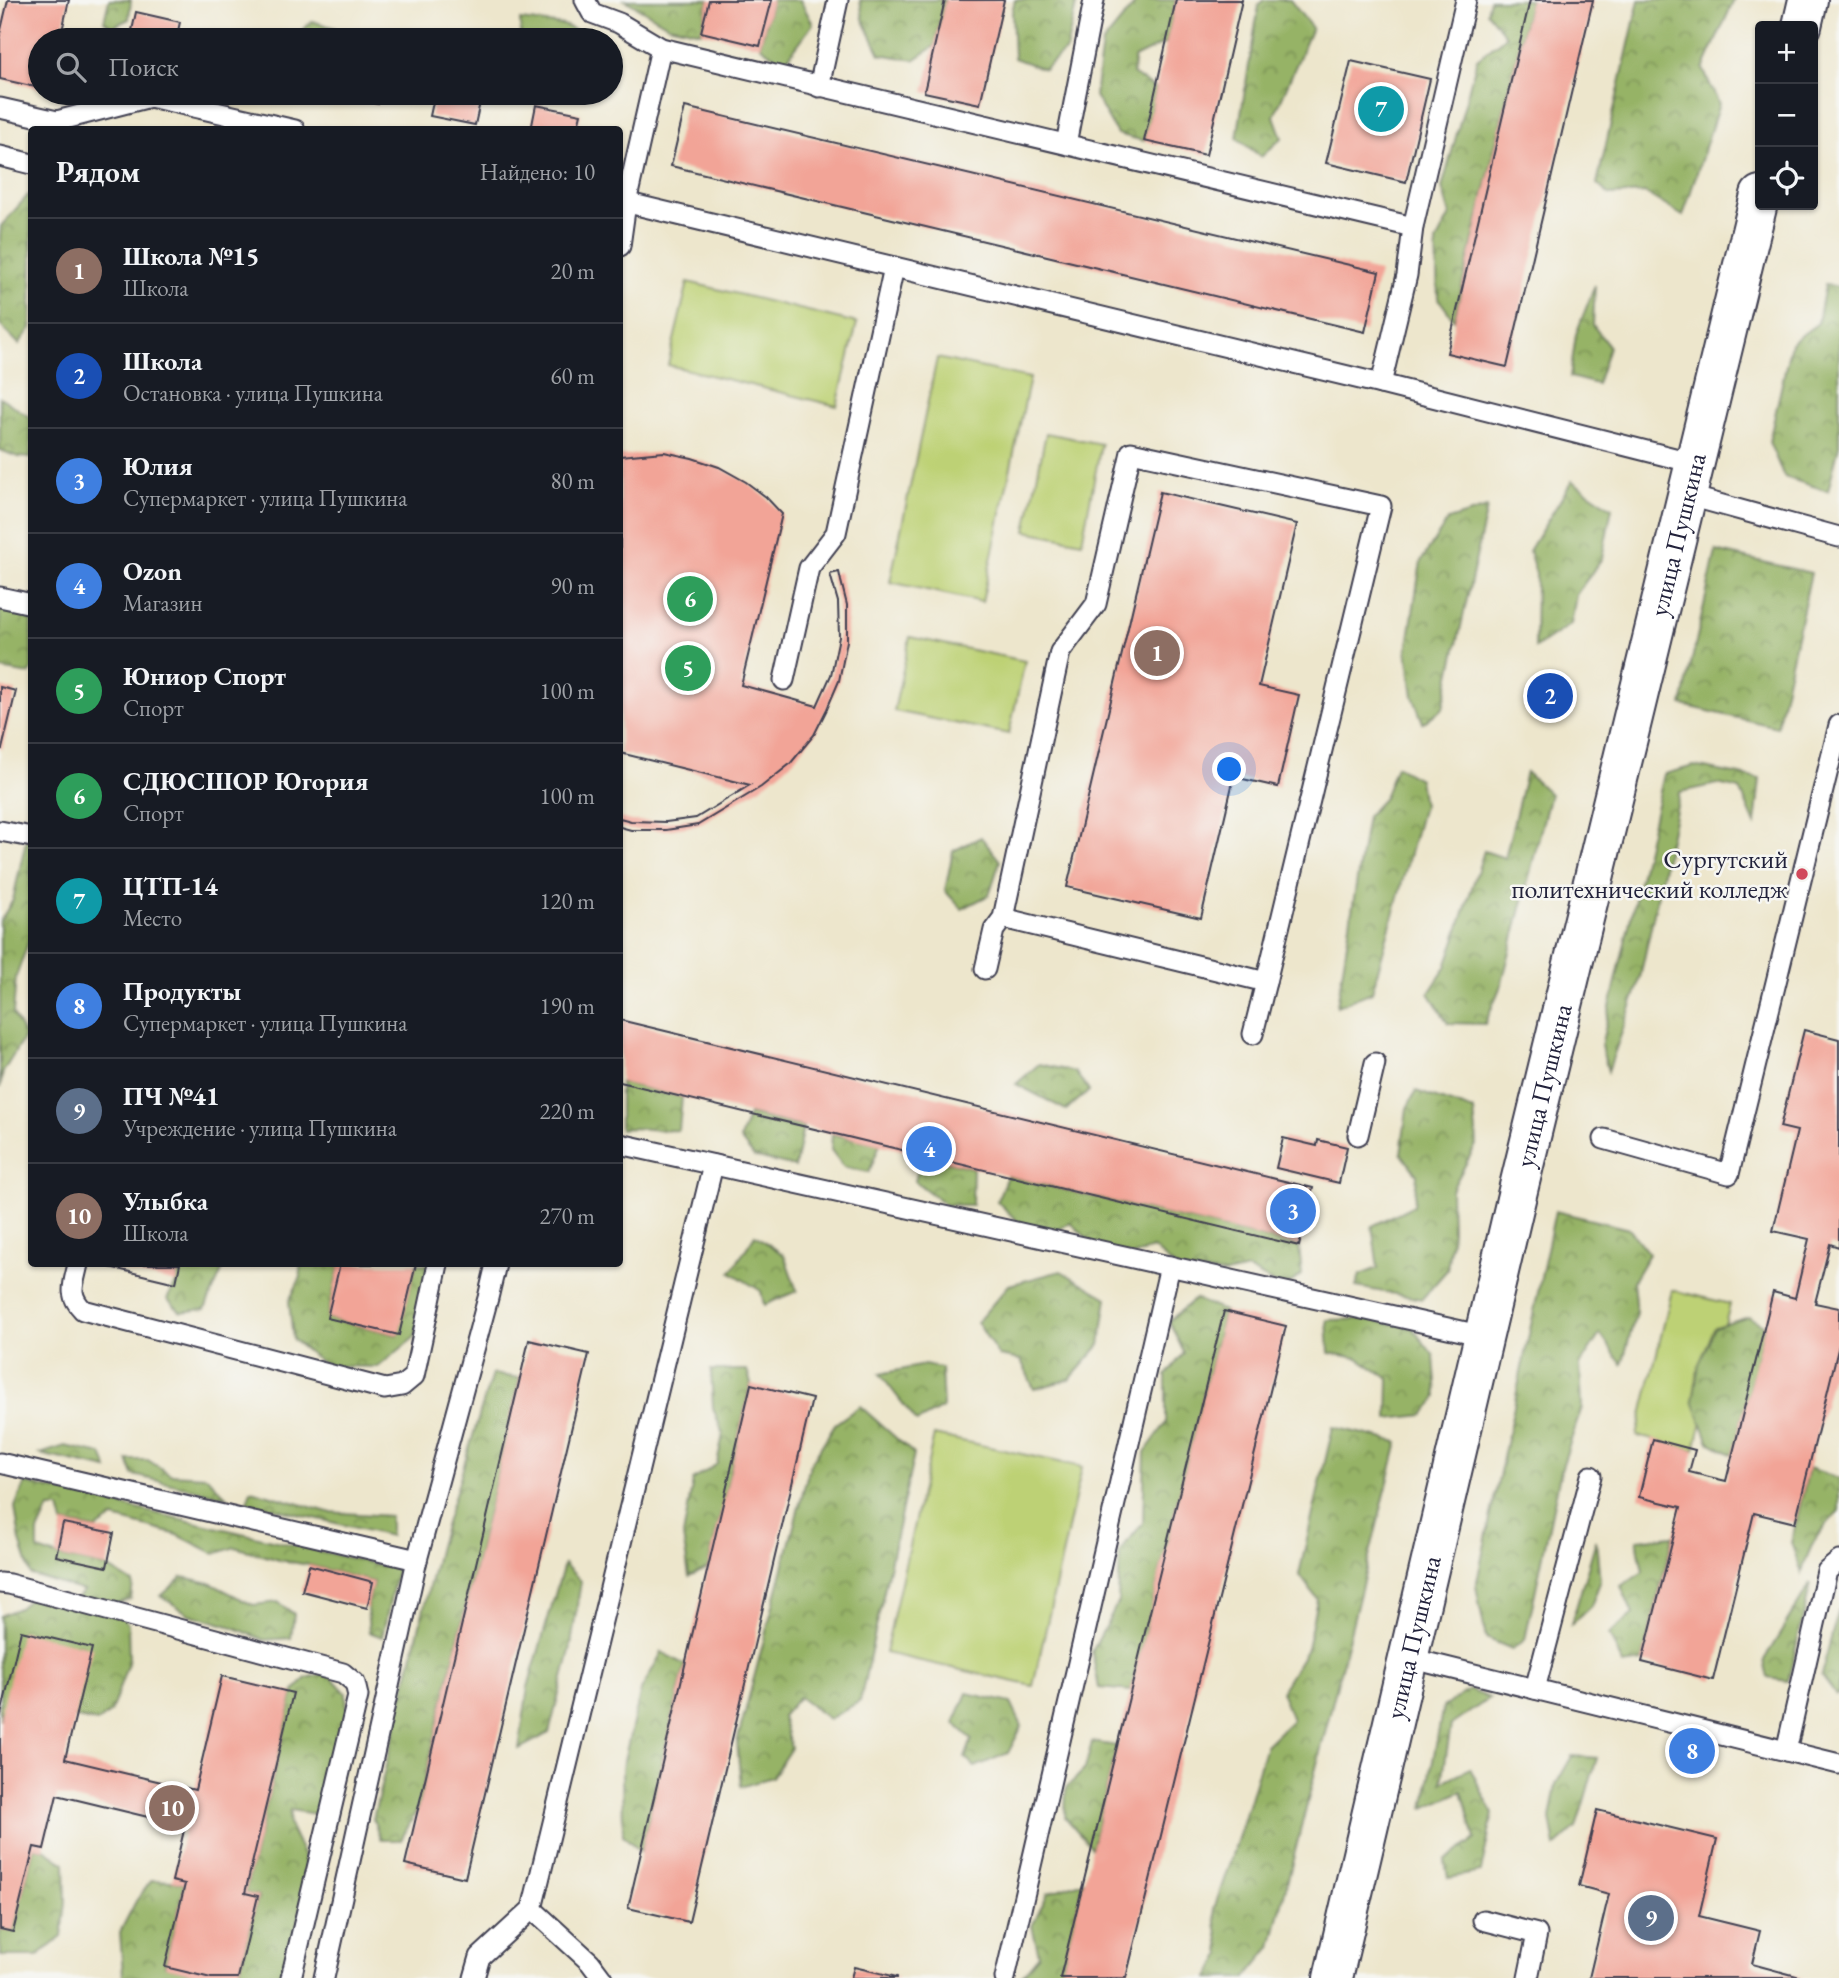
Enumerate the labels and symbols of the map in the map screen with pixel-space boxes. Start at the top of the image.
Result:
pin: 7 [1358,83,1404,135]
street label: улица Пушкина [1641,449,1714,620]
pin: 6 [667,573,713,625]
pin: 1 [1134,627,1180,679]
pin: 5 [665,642,711,694]
pin: 2 [1527,670,1573,722]
your location [1212,752,1246,786]
place label: Сургутский политехнический колледж [1511,842,1788,906]
marker: Сургутский политехнический колледж [1794,866,1810,882]
street label: улица Пушкина [1507,1000,1580,1171]
pin: 4 [906,1123,952,1175]
pin: 3 [1270,1185,1316,1237]
street label: улица Пушкина [1377,1552,1449,1722]
pin: 8 [1669,1725,1715,1777]
pin: 10 [149,1782,195,1834]
pin: 9 [1628,1892,1674,1944]

